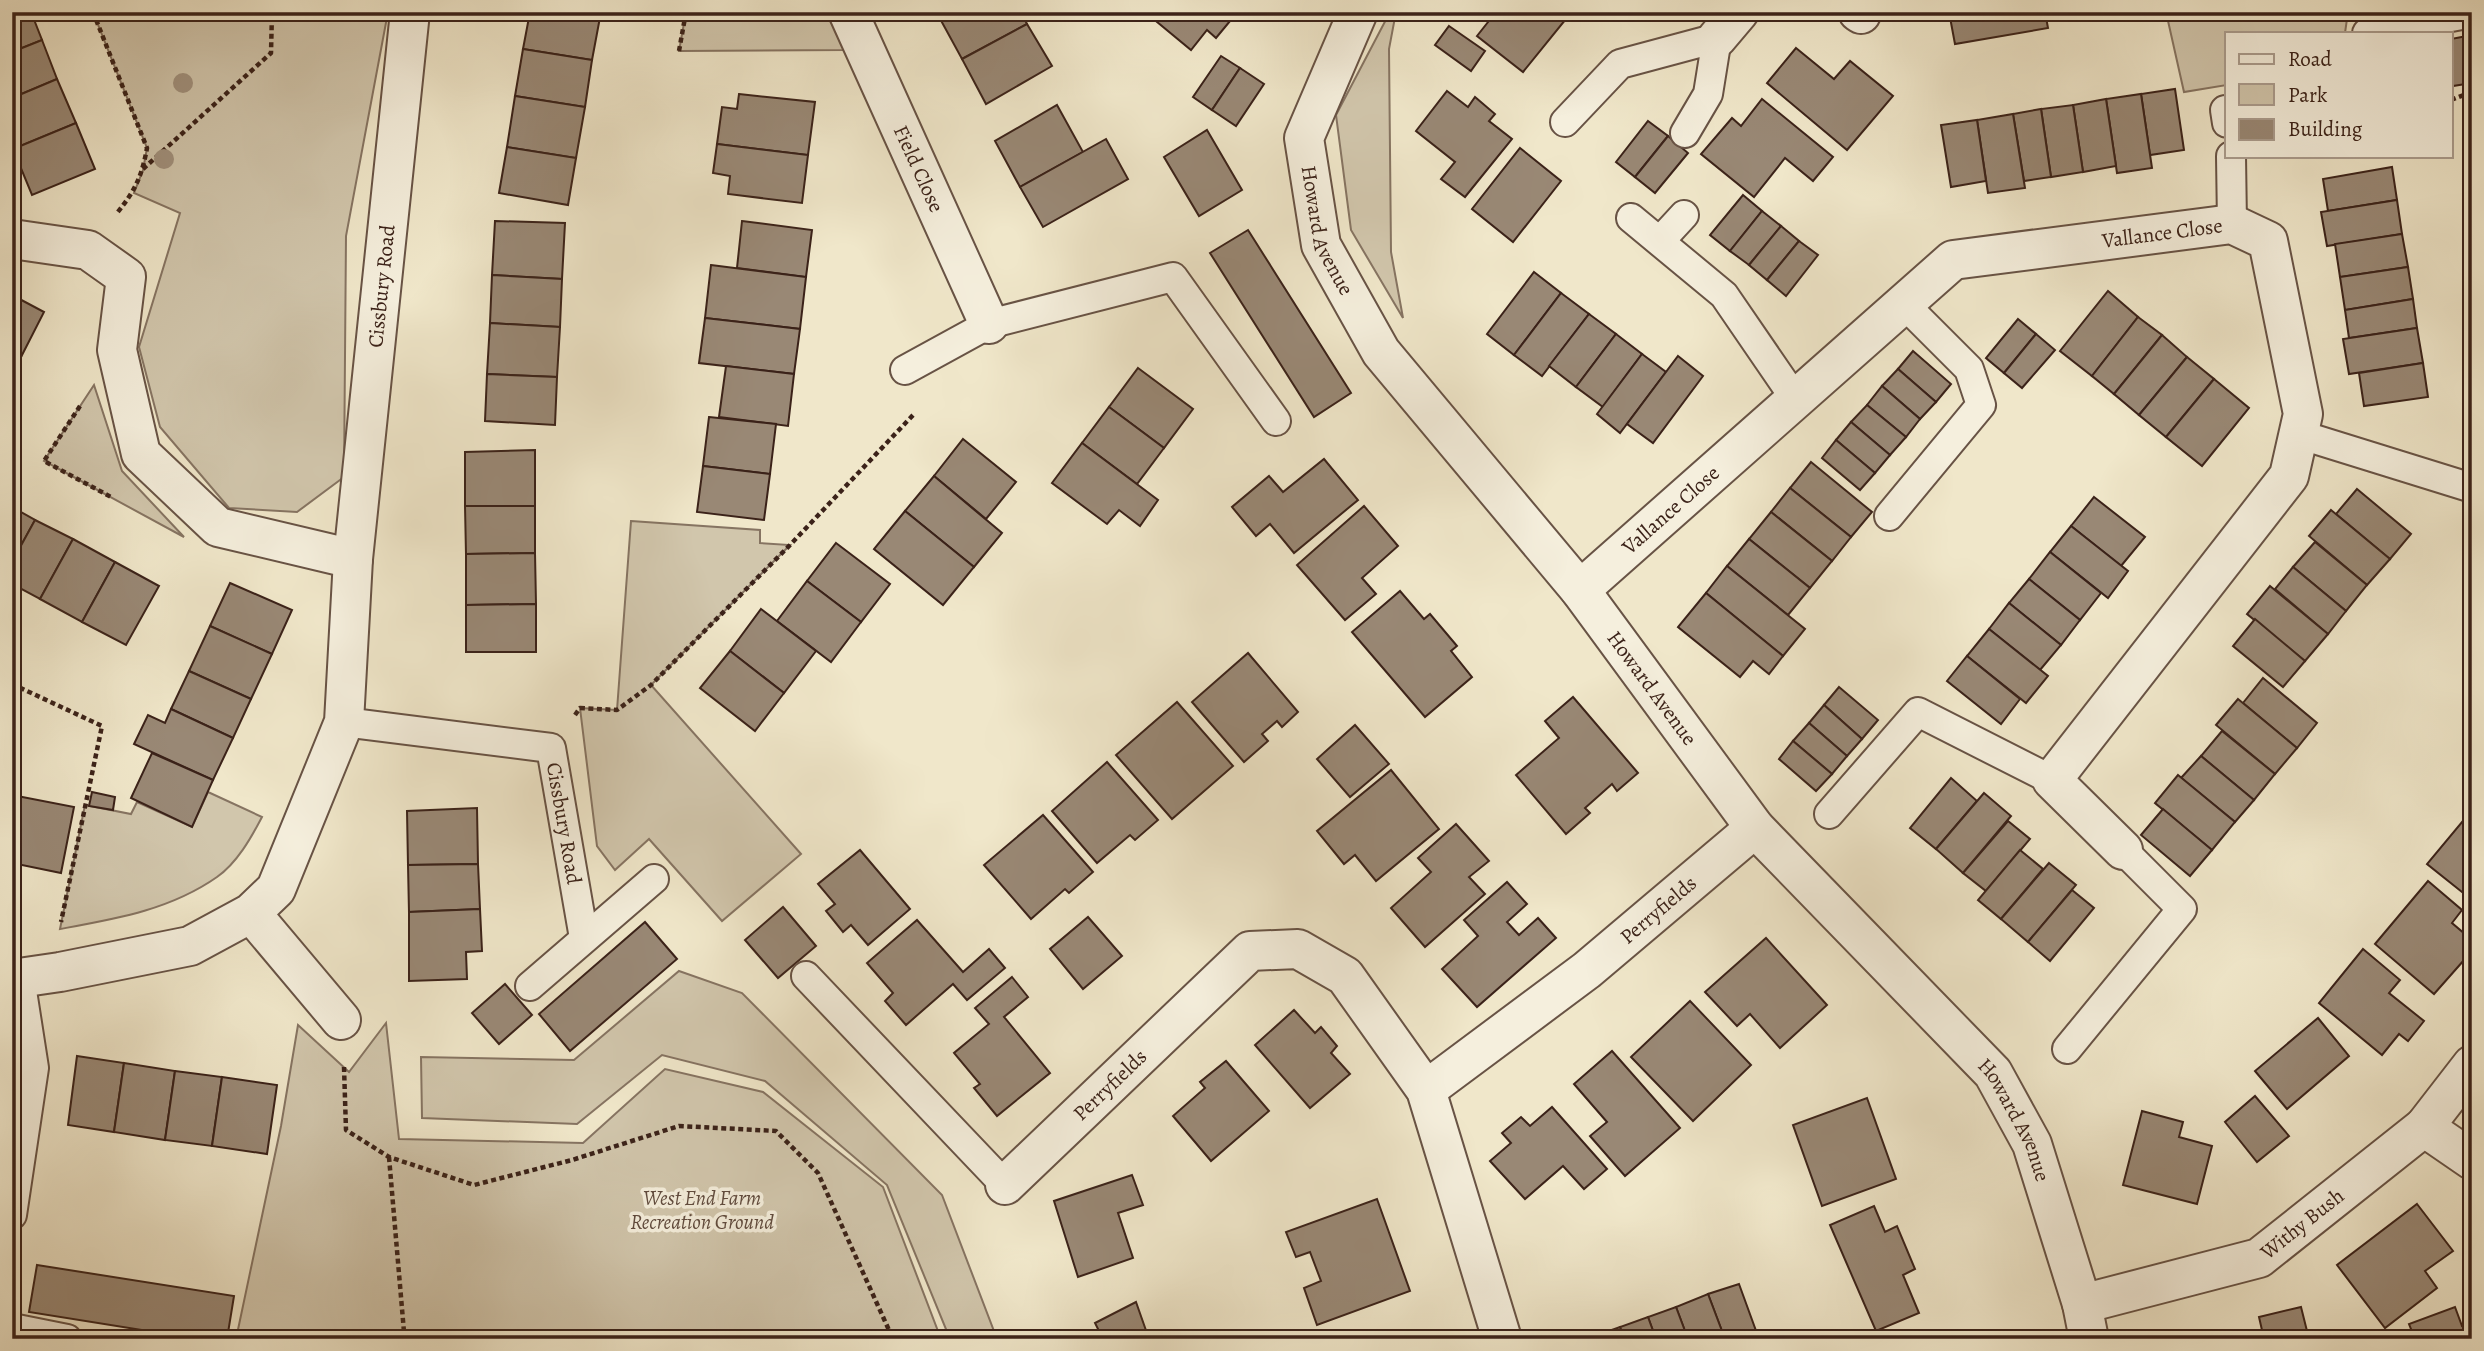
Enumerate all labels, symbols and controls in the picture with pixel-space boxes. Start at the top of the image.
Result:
legend [2225,32,2452,158]
text: Road [2288,45,2332,73]
text: Park [2288,81,2328,109]
text: Building [2288,115,2363,143]
street label: Field Close [887,121,951,217]
street label: Howard Avenue [1295,164,1360,300]
street label: Vallance Close [2099,211,2224,255]
street label: Cissbury Road [361,223,402,349]
street label: Vallance Close [1615,459,1725,561]
street label: Howard Avenue [1601,625,1704,751]
street label: Cissbury Road [540,760,589,887]
street label: Perryfields [1614,869,1703,950]
street label: Perryfields [1067,1043,1153,1127]
street label: Howard Avenue [1972,1052,2057,1185]
street label: Withy Bush [2254,1182,2350,1266]
park label: West End Farm Recreation Ground [630,1184,774,1236]

